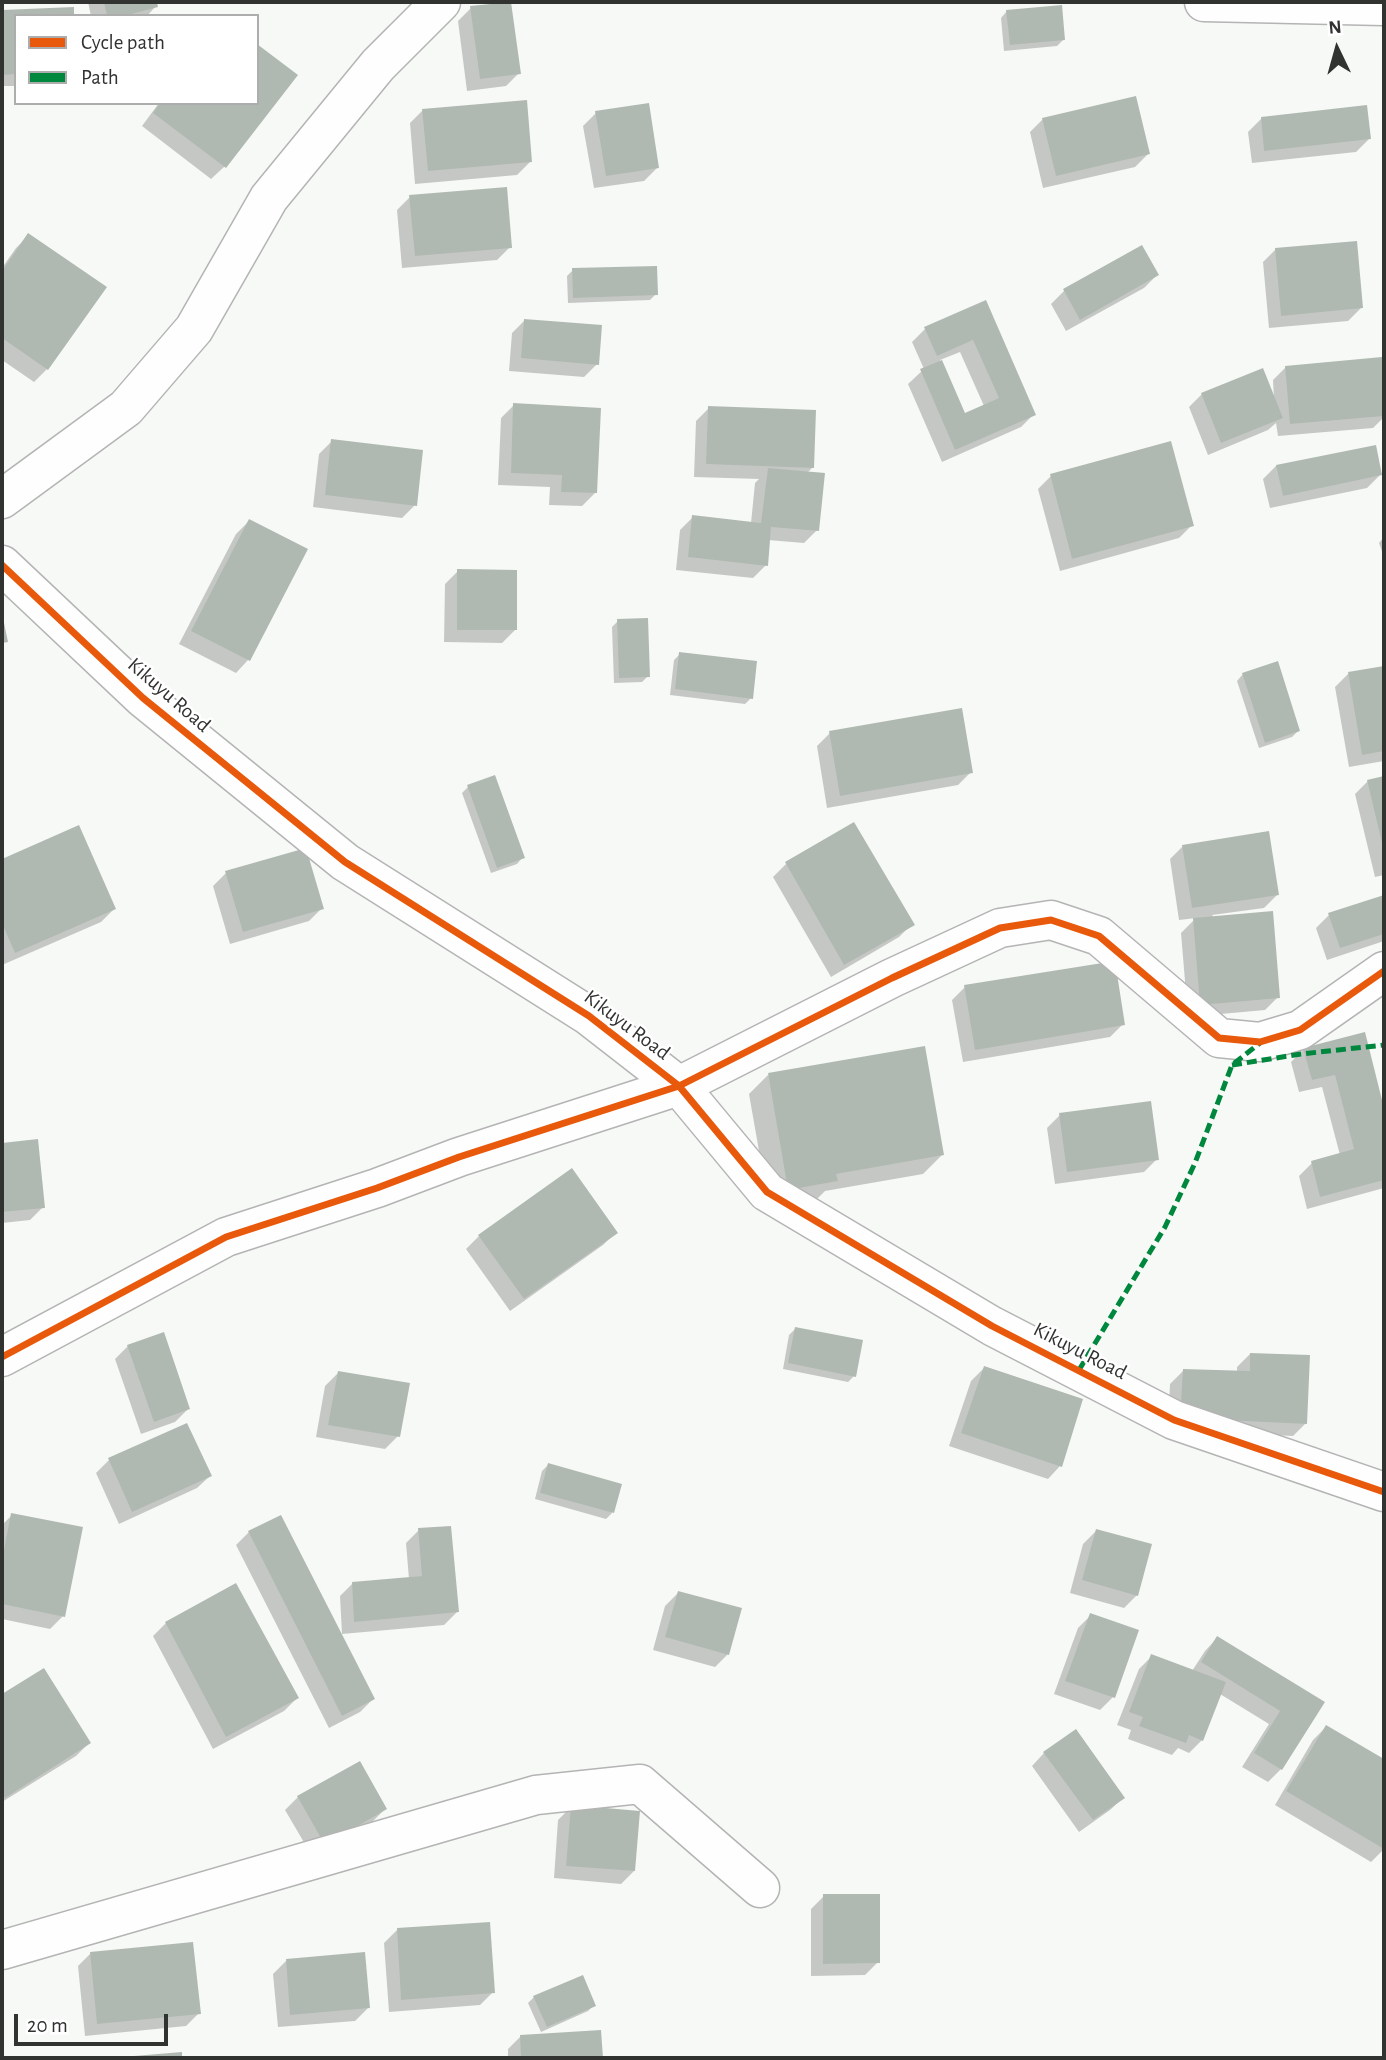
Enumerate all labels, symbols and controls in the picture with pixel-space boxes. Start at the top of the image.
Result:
legend [14,14,259,105]
north arrow [1302,14,1372,84]
text: N [1328,18,1343,38]
text: Cycle path [81,32,165,53]
text: Path [81,67,119,88]
street label: Kikuyu Road [122,652,216,738]
street label: Kikuyu Road [579,984,675,1066]
street label: Kikuyu Road [1029,1317,1131,1385]
scale bar [18,2000,172,2044]
text: 20 m [27,2015,68,2036]

